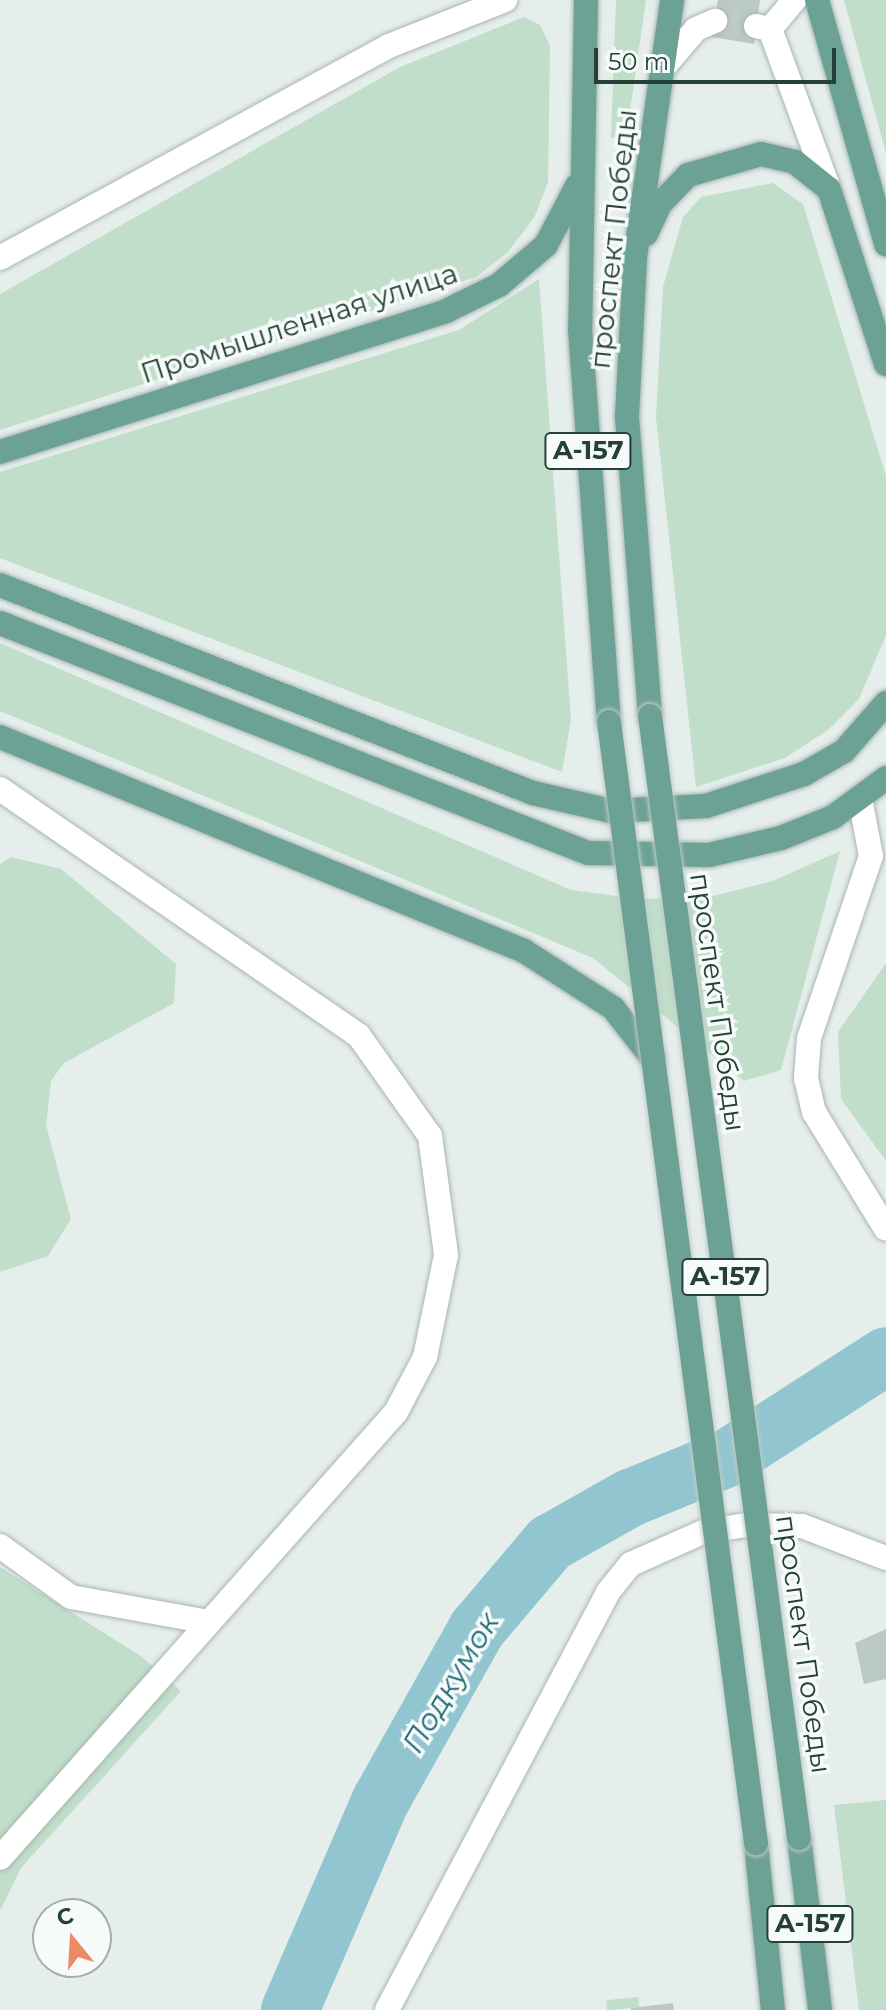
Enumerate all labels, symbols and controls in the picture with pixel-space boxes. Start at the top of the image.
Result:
scale bar [598,32,840,82]
text: 50 m [608,47,669,76]
street label: проспект Победы [583,107,643,371]
street label: Промышленная улица [136,256,462,390]
road number: А-157 [544,429,632,473]
street label: проспект Победы [683,870,753,1134]
road number: А-157 [681,1255,769,1299]
street label: проспект Победы [769,1512,839,1776]
water label: Подкумок [395,1606,507,1760]
north arrow [32,1898,112,1978]
text: С [53,1901,77,1932]
road number: А-157 [766,1902,854,1946]

